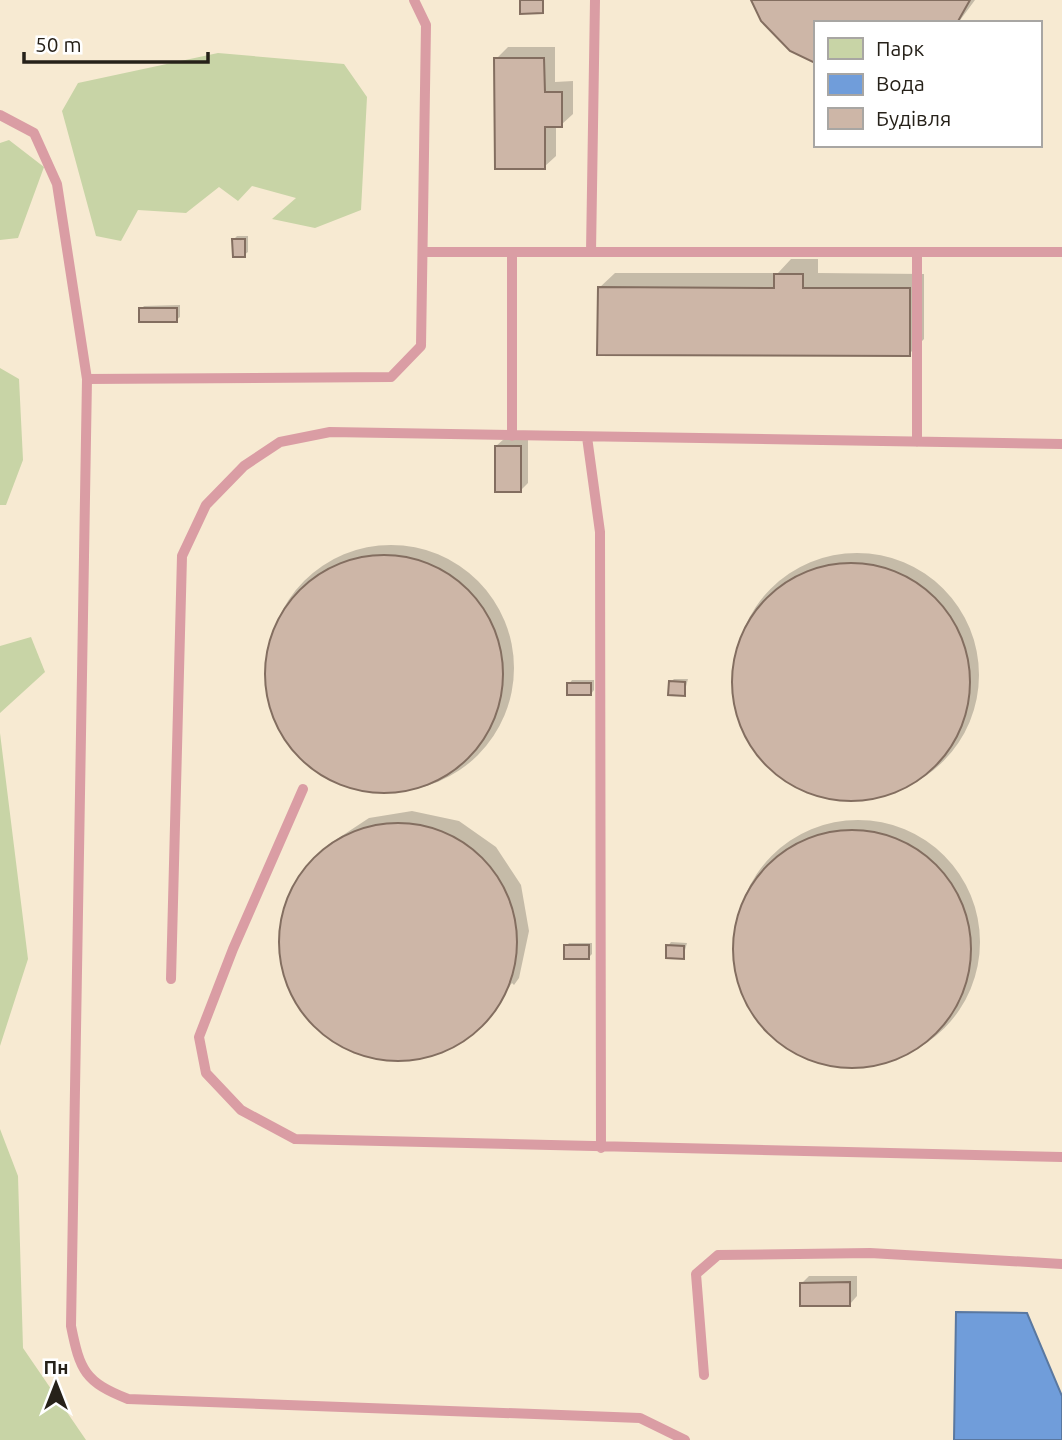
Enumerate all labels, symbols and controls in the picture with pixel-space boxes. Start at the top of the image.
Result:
scale bar [24,21,208,65]
legend [814,21,1041,147]
text: 50 m [35,32,82,56]
text: Парк [876,36,925,60]
text: Вода [876,71,925,95]
text: Будівля [876,106,951,130]
north arrow [21,1349,91,1419]
text: Пн [44,1356,68,1378]

